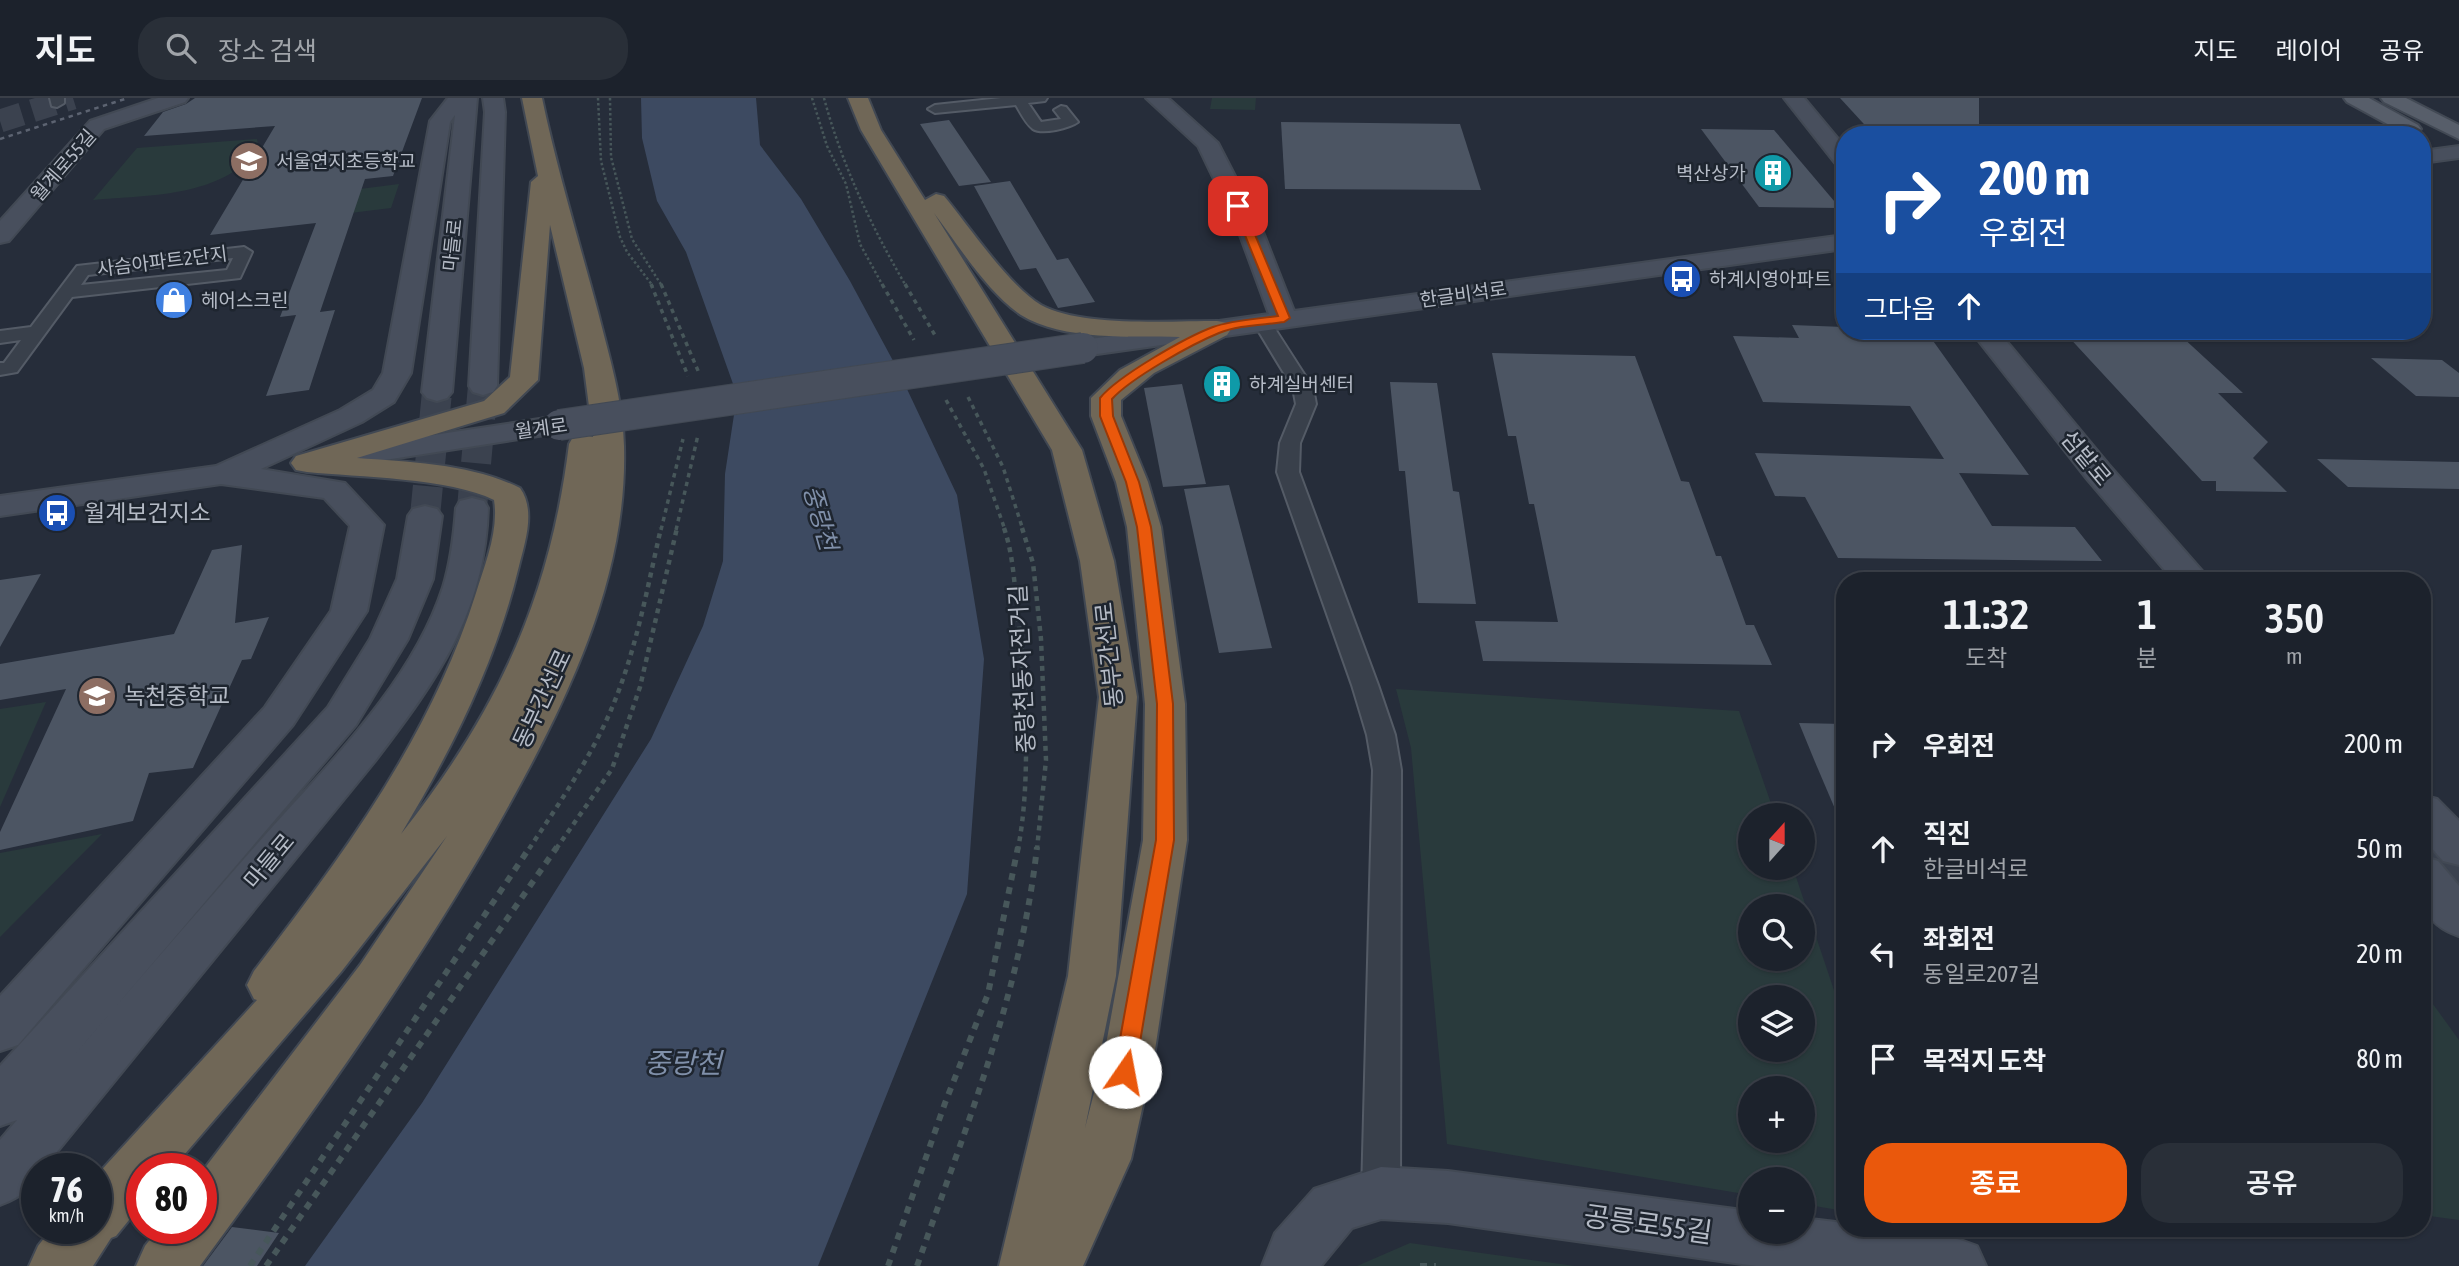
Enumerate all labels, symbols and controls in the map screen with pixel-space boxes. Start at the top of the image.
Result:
search box [138,17,628,80]
icon: search [162,29,200,67]
text: 지도 [35,31,96,69]
text: 장소 검색 [218,36,317,66]
text: 지도 [2193,37,2238,64]
text: 레이어 [2276,37,2342,64]
text: 공유 [2380,37,2424,64]
street label: 월계로55길 [26,125,100,205]
school or university icon: 서울연지초등학교 [228,140,270,182]
text: 200 m [1979,149,2090,205]
place label: 서울연지초등학교 [276,150,416,172]
building icon: 벽산상가 [1752,152,1794,194]
icon: right [1864,154,1955,245]
place label: 벽산상가 [1676,162,1746,184]
pin [1208,176,1268,236]
icon: arrive [1219,187,1257,225]
text: 우회전 [1979,214,2067,251]
street label: 마들로 [438,218,466,272]
street label: 사슴아파트2단지 [96,242,228,280]
bus stop icon: 하계시영아파트 [1661,258,1703,300]
place label: 하계시영아파트 [1709,268,1831,290]
street label: 한글비석로 [1418,277,1508,311]
shop icon: 헤어스크린 [153,279,195,321]
icon: ahead [1950,287,1988,325]
place label: 헤어스크린 [201,289,288,311]
text: 그다음 [1864,294,1936,324]
building icon: 하계실버센터 [1201,363,1243,405]
place label: 하계실버센터 [1249,373,1354,395]
street label: 월계로 [513,413,569,443]
street label: 섬밭로 [2056,425,2116,491]
water label: 중랑천 [798,482,843,556]
bus stop icon: 월계보건지소 [36,492,78,534]
place label: 월계보건지소 [84,500,211,526]
street label: 중랑천동자전거길 [1005,584,1039,754]
text: 11:32 [1943,590,2029,638]
text: 1 [2137,590,2157,638]
text: 350 [2265,594,2324,642]
street label: 동부간선로 [1091,601,1127,709]
text: m [2286,643,2303,669]
text: 도착 [1965,645,2007,671]
text: 분 [2137,645,2158,671]
street label: 동부간선로 [508,646,576,752]
school or university icon: 녹천중학교 [76,675,118,717]
place label: 녹천중학교 [124,683,230,709]
icon: right [1864,725,1902,763]
text: 200 m [2344,729,2403,759]
text: 우회전 [1923,731,1995,761]
north arrow [1738,803,1815,880]
map controls [1738,803,1815,1244]
text: 직진 [1923,819,1971,849]
street label: 마들로 [239,828,299,894]
icon: ahead [1864,830,1902,868]
text: 50 m [2356,834,2403,864]
text: 한글비석로 [1923,856,2029,882]
button: search [1738,894,1815,971]
text: 좌회전 [1923,924,1995,954]
icon: left [1864,935,1902,973]
text: 20 m [2356,939,2403,969]
text: 동일로207길 [1923,961,2040,987]
button: layers [1738,985,1815,1062]
position arrow [1088,1035,1162,1109]
icon: arrive [1864,1040,1902,1078]
text: 80 m [2356,1044,2403,1074]
text: 목적지 도착 [1923,1046,2046,1076]
water label: 중랑천 [644,1047,725,1079]
button: + [1738,1076,1815,1153]
button: 종료 [1864,1143,2127,1223]
button: 공유 [2141,1143,2403,1223]
speed limit sign: 80 [126,1153,217,1244]
button: − [1738,1167,1815,1244]
text: 76 [50,1169,83,1209]
street label: 공릉로55길 [1582,1199,1714,1249]
text: km/h [49,1205,84,1226]

